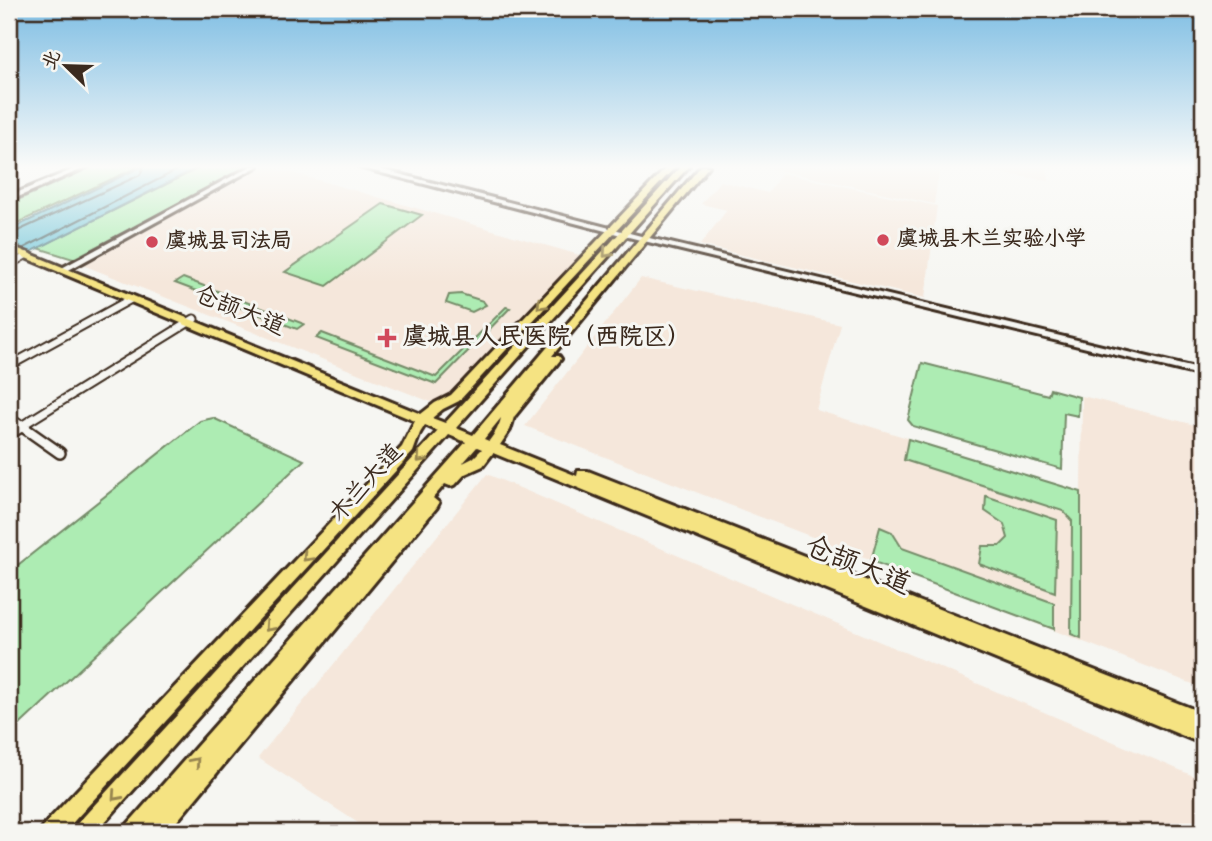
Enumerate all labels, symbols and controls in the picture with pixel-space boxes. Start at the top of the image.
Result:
north arrow [32,32,102,102]
text: 北 [37,46,69,74]
place label: 虞城县木兰实验小学 [897,225,1086,255]
place label: 虞城县司法局 [166,227,292,257]
marker: 虞城县木兰实验小学 [875,232,891,248]
marker: 虞城县司法局 [144,234,160,250]
one-way arrow [602,245,615,258]
street label: 仓颉大道 [188,278,290,346]
one-way arrow [537,297,550,310]
place label: 虞城县人民医院（西院区） [403,321,691,356]
marker: 虞城县人民医院（西院区） [377,328,397,348]
street label: 木兰大道 [322,437,412,531]
one-way arrow [417,450,429,463]
street label: 仓颉大道 [797,527,917,607]
one-way arrow [303,549,315,562]
one-way arrow [264,619,277,632]
one-way arrow [187,758,199,771]
one-way arrow [112,788,124,801]

